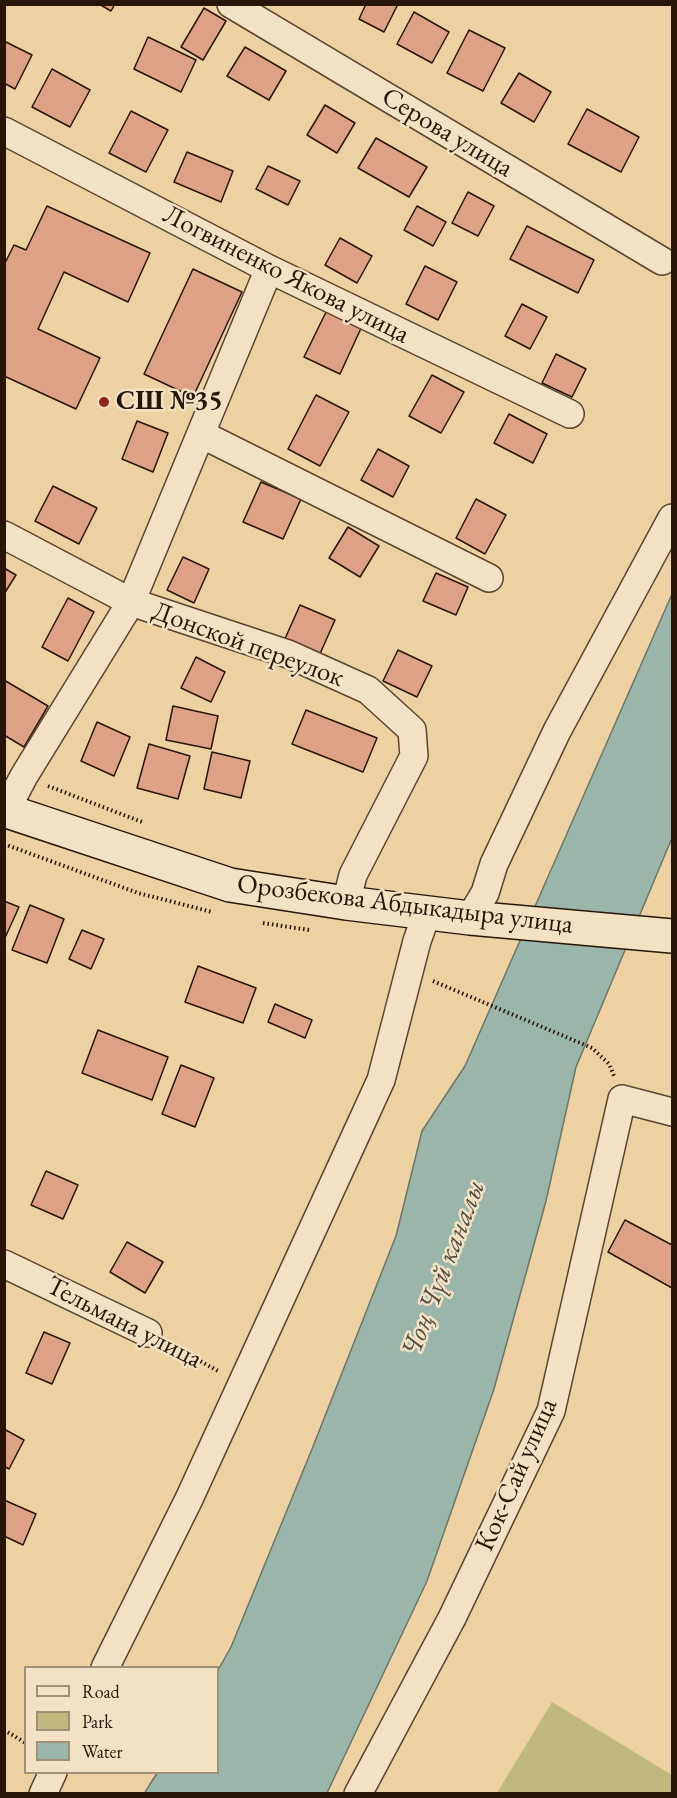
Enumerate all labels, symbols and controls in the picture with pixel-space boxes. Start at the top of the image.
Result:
street label: Серова улица [375,81,519,185]
street label: Логвиненко Якова улица [157,199,415,351]
place label: СШ №35 [116,386,223,418]
marker: СШ №35 [97,395,111,409]
street label: Донской переулок [148,595,348,695]
street label: Орозбекова Абдыкадыра улица [235,868,575,942]
water label: Чоң Чүй каналы [395,1176,493,1362]
street label: Тельмана улица [41,1270,207,1376]
street label: Кок-Сай улица [469,1394,565,1556]
legend [24,1666,219,1774]
text: Road [82,1680,120,1703]
text: Park [82,1710,113,1733]
text: Water [82,1740,123,1763]

